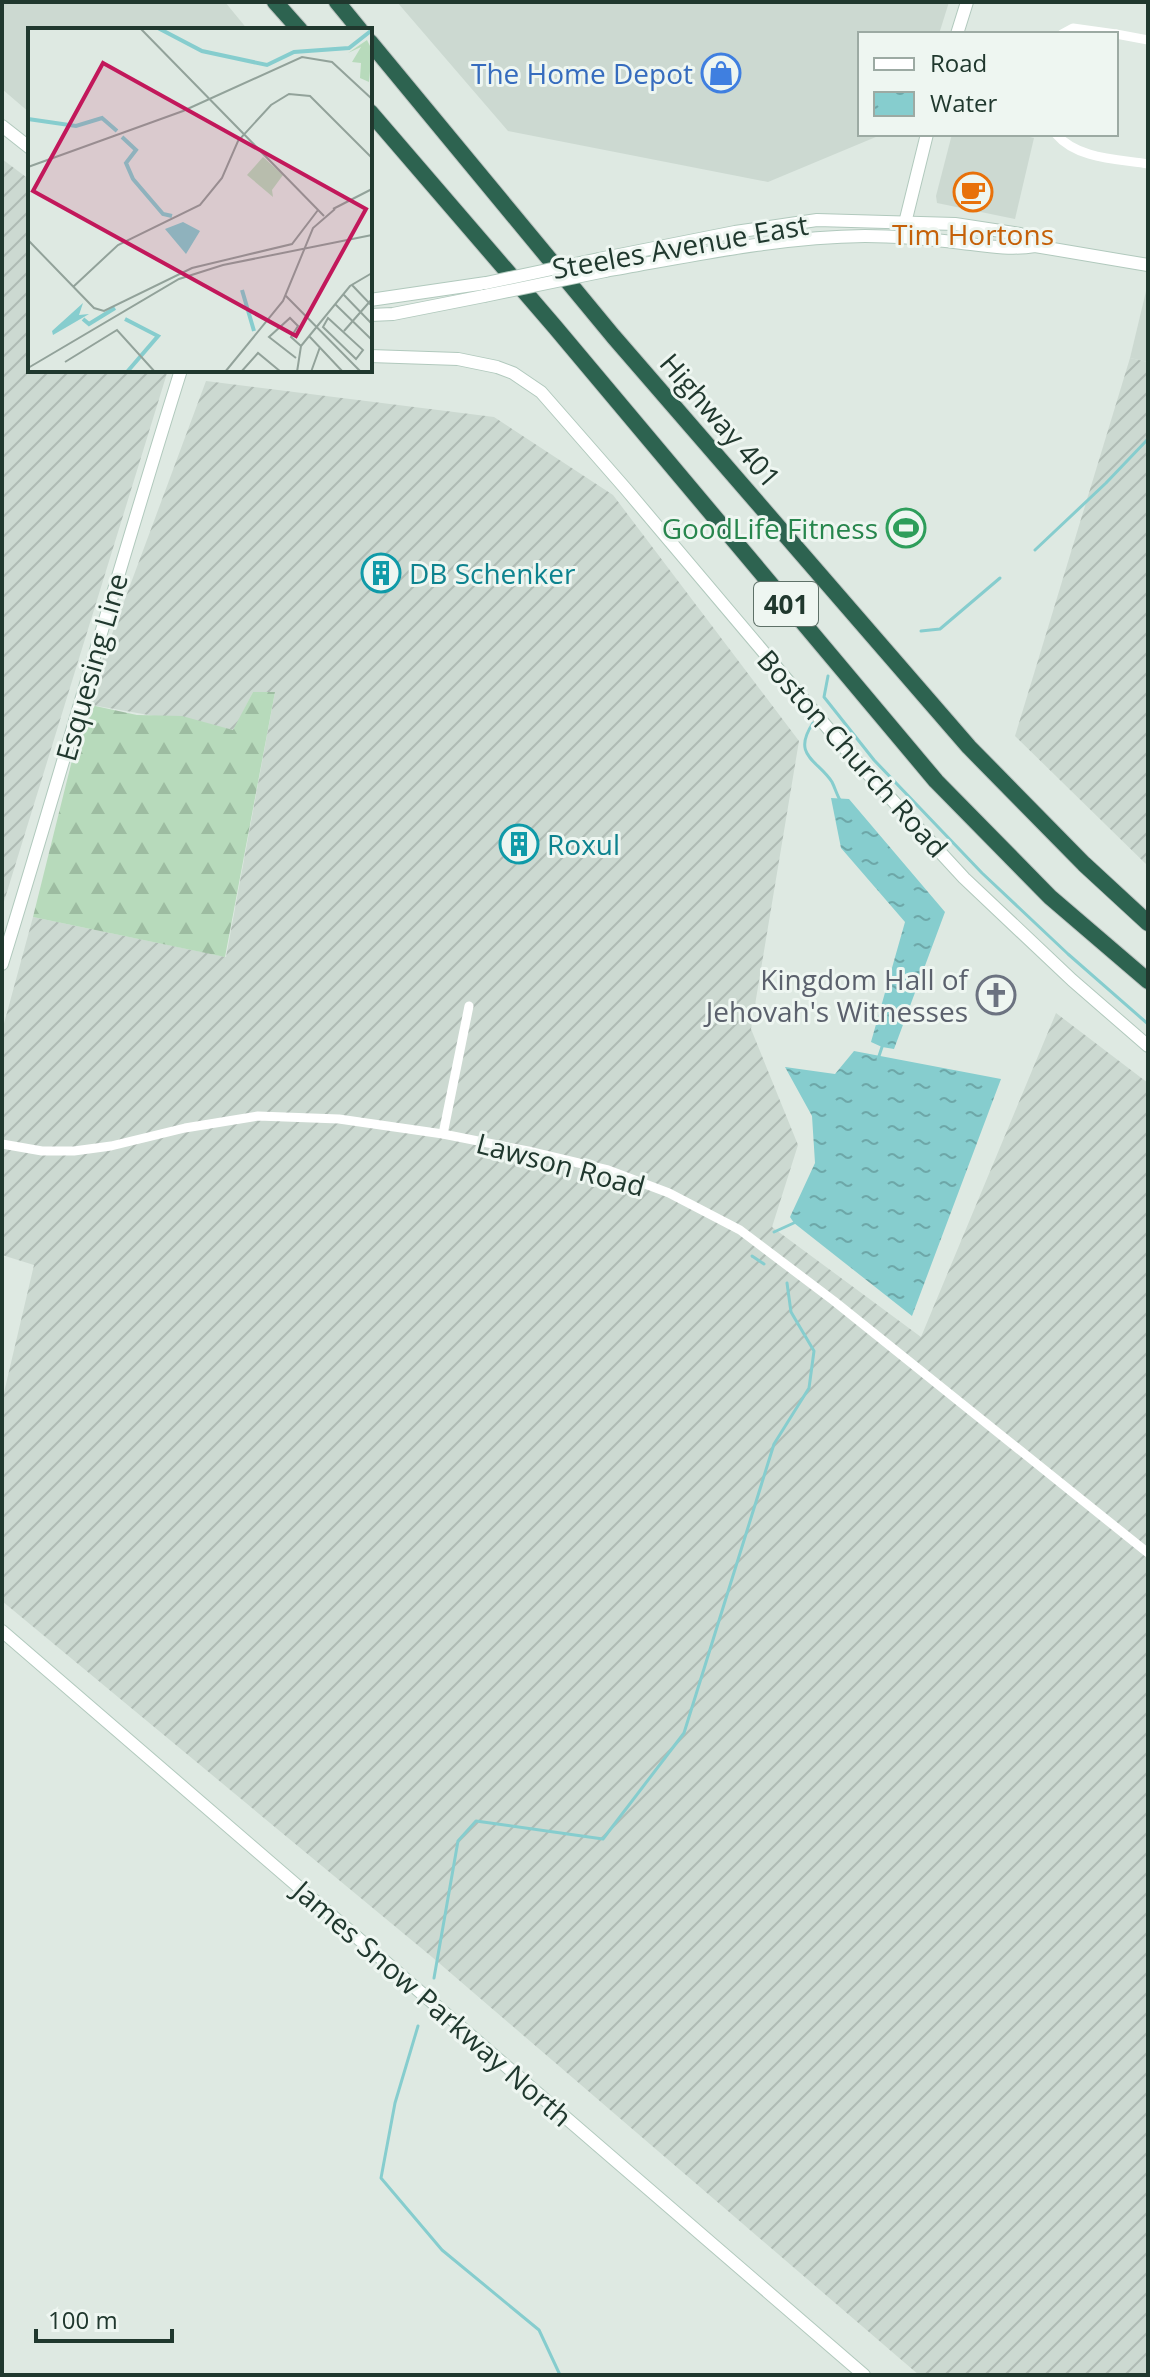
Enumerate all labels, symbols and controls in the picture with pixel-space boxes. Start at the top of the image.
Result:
inset map [28,28,372,372]
legend [858,32,1118,136]
text: Road [930,46,987,79]
shop icon: The Home Depot [700,52,742,94]
place label: The Home Depot [471,54,693,92]
text: Water [930,86,998,119]
cafe icon: Tim Hortons [952,171,994,213]
street label: Steeles Avenue East [549,205,811,287]
place label: Tim Hortons [892,215,1054,253]
street label: Highway 401 [652,345,790,495]
sports icon: GoodLife Fitness [885,507,927,549]
place label: GoodLife Fitness [662,509,878,547]
building icon: DB Schenker [360,552,402,594]
place label: DB Schenker [409,554,576,592]
street label: Esquesing Line [46,569,136,765]
road number: 401 [754,582,818,626]
street label: Boston Church Road [749,641,957,865]
building icon: Roxul [498,823,540,865]
place label: Roxul [547,825,620,863]
place label: Kingdom Hall of Jehovah's Witnesses [703,960,970,1030]
church icon: Kingdom Hall of Jehovah's Witnesses [975,974,1017,1016]
street label: Lawson Road [472,1123,650,1205]
street label: James Snow Parkway North [283,1869,580,2135]
scale bar [36,2293,172,2343]
text: 100 m [48,2303,118,2336]

